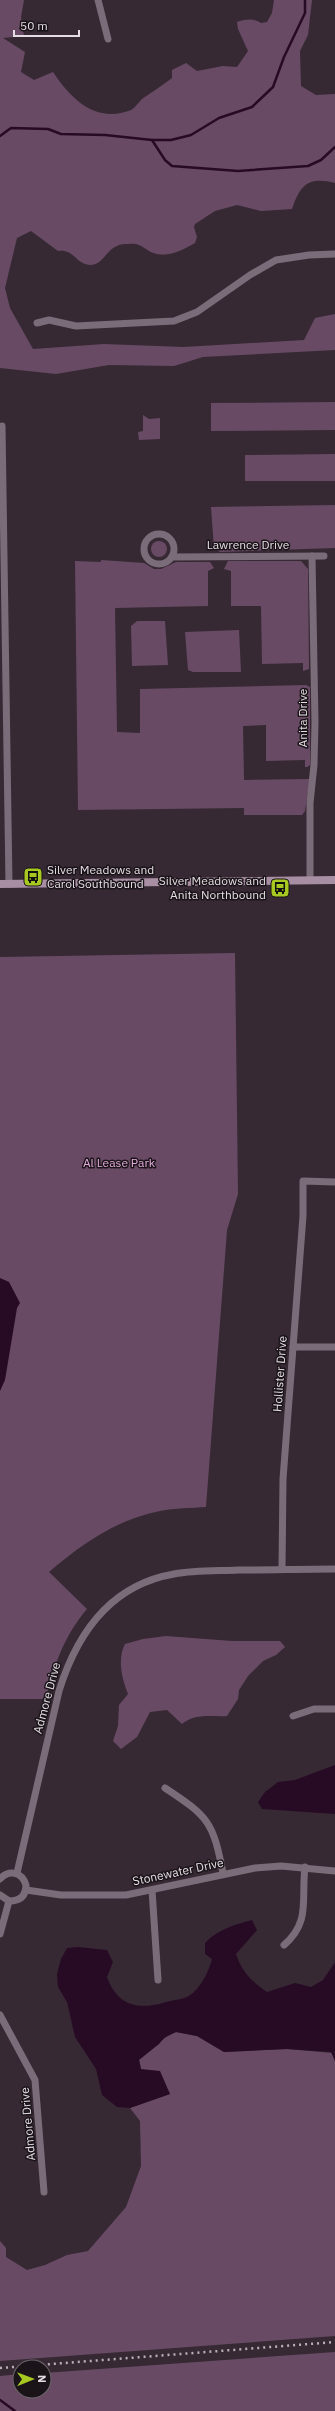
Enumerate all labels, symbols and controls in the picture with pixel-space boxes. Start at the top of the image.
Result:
scale bar [14,12,79,38]
text: 50 m [20,18,48,33]
street label: Lawrence Drive [207,537,290,552]
street label: Anita Drive [295,688,310,747]
place label: Silver Meadows and Carol Southbound [47,862,154,891]
bus stop icon: Silver Meadows and Carol Southbound [22,866,44,888]
place label: Silver Meadows and Anita Northbound [159,873,266,902]
bus stop icon: Silver Meadows and Anita Northbound [269,877,291,899]
park label: Al Lease Park [83,1155,156,1170]
street label: Hollister Drive [269,1335,290,1413]
street label: Admore Drive [30,1660,63,1735]
street label: Stonewater Drive [131,1854,225,1888]
street label: Admore Drive [17,2086,38,2161]
north arrow [12,2359,52,2399]
text: N [35,2375,49,2383]

